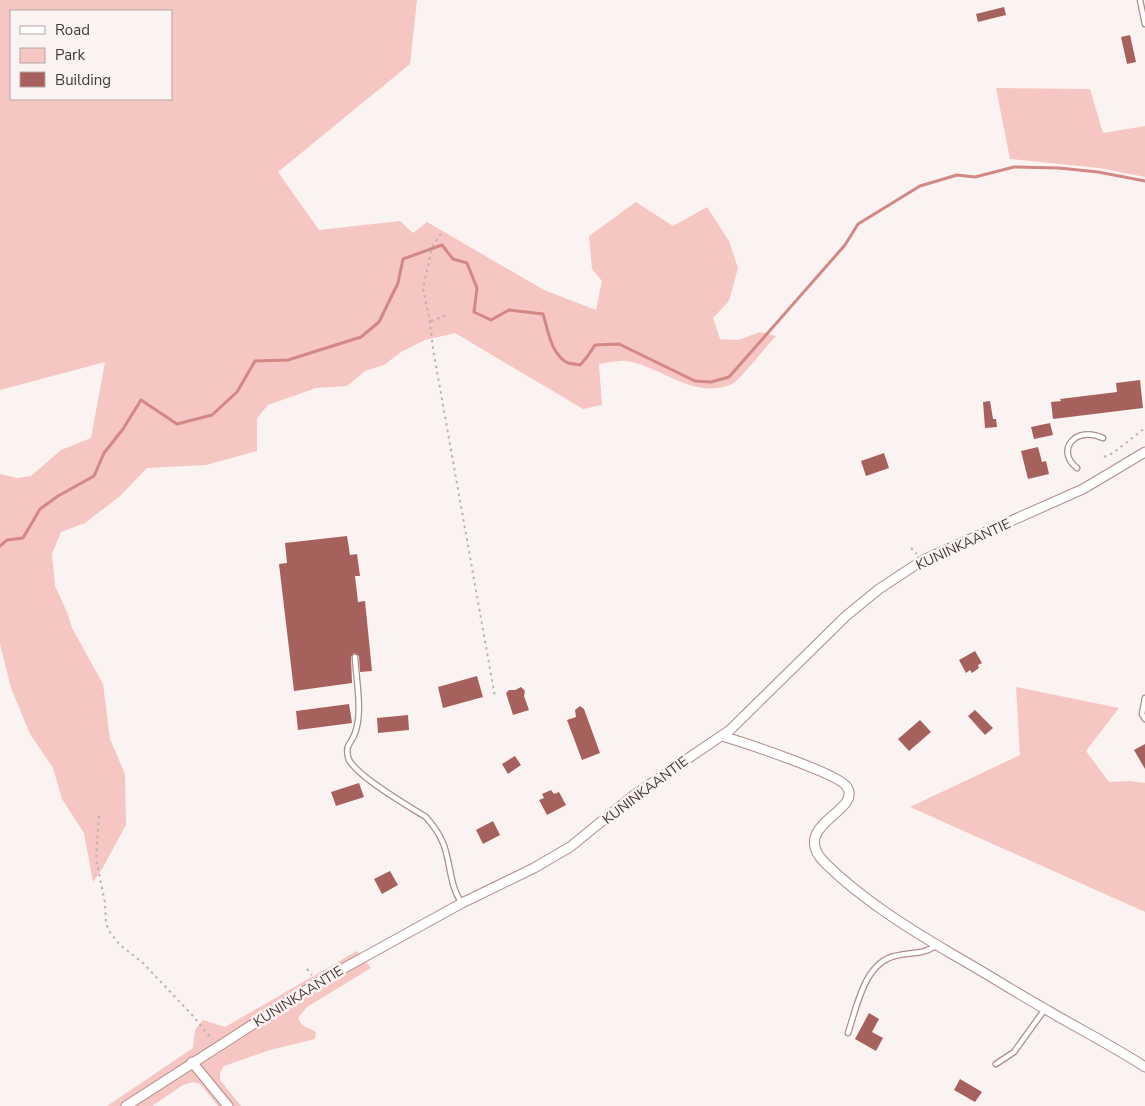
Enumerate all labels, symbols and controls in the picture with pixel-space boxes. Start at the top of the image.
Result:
legend [10,10,172,100]
text: Road [55,20,90,40]
text: Park [55,45,85,65]
text: Building [55,70,111,90]
street label: KUNINKAANTIE [913,514,1014,575]
street label: KUNINKAANTIE [599,752,692,829]
street label: KUNINKAANTIE [250,961,347,1032]

